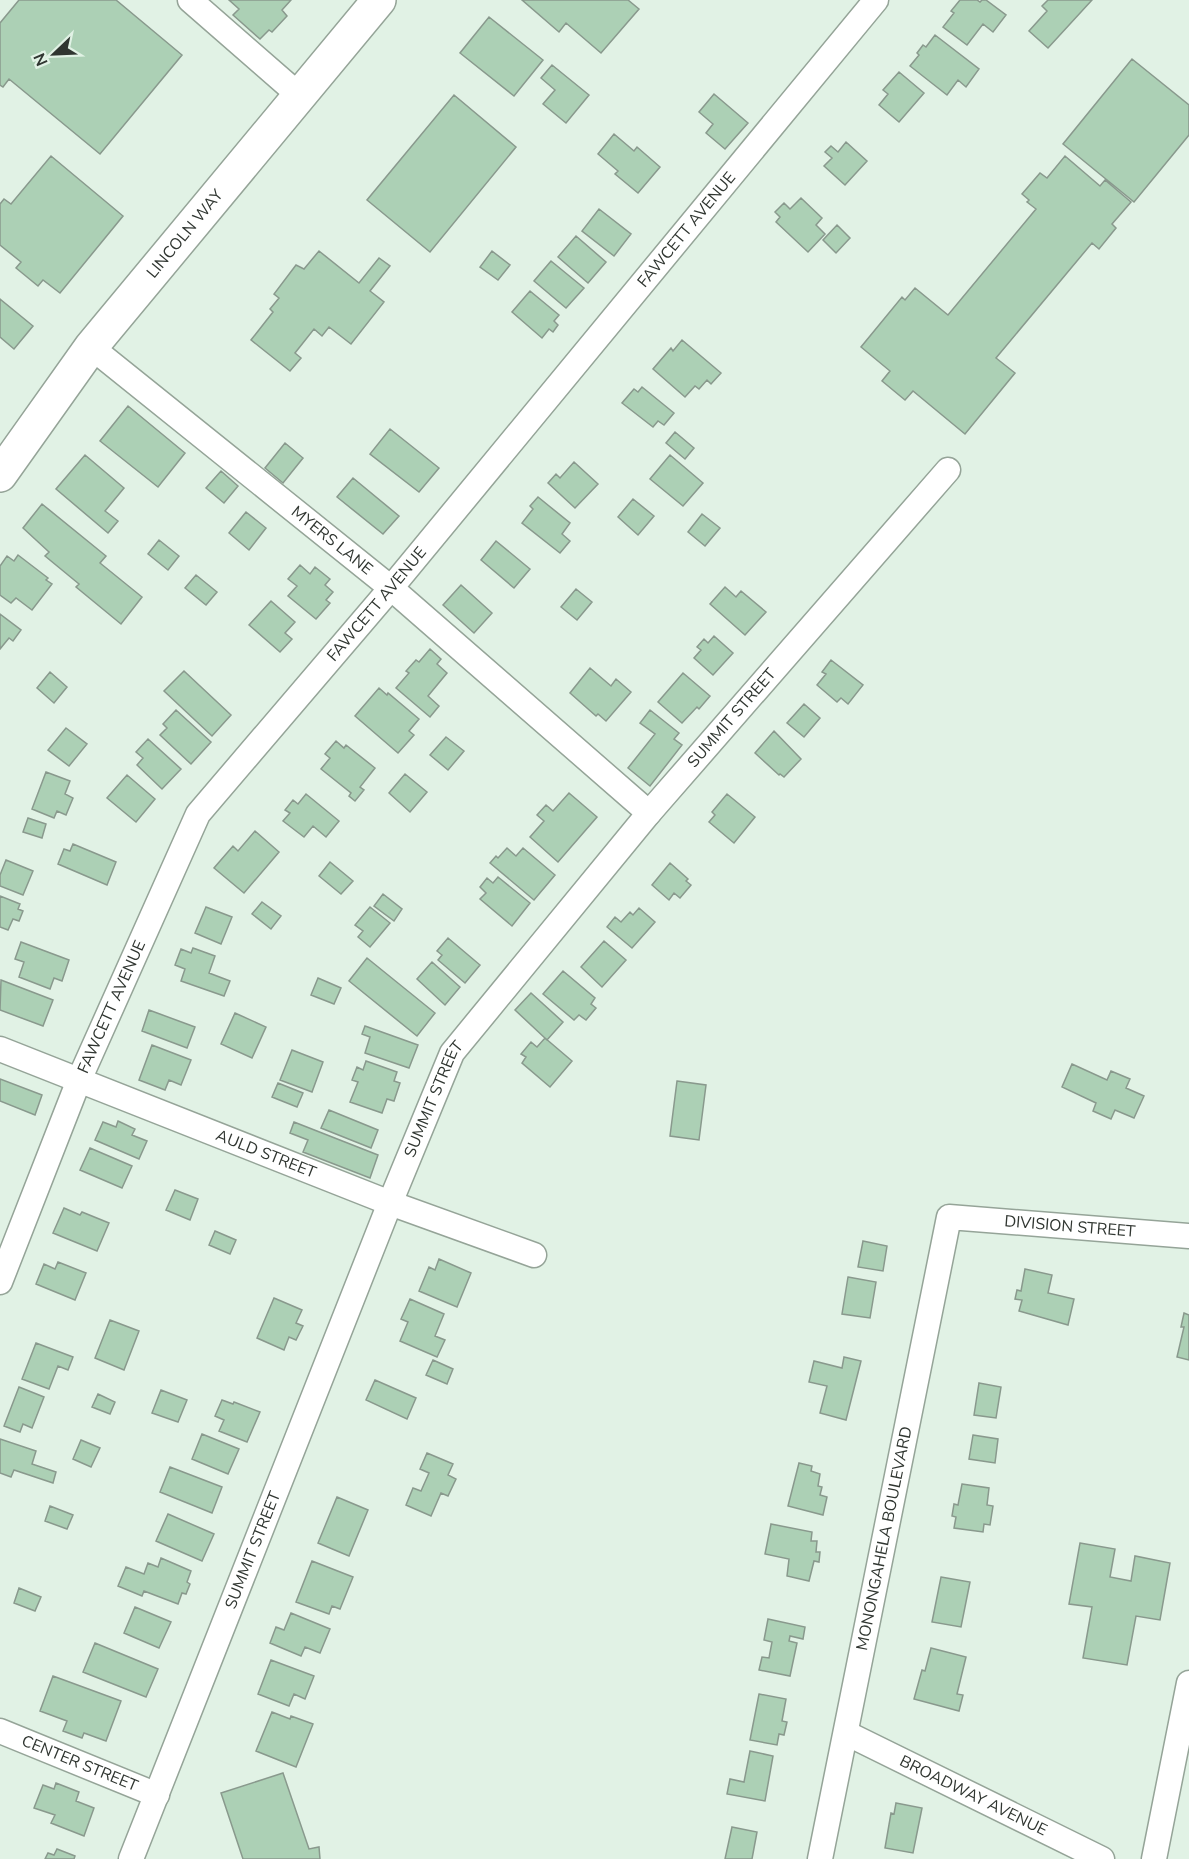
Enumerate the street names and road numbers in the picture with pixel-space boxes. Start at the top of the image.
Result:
street label: FAWCETT AVENUE [632,167,741,292]
street label: LINCOLN WAY [142,185,228,283]
street label: MYERS LANE [287,501,377,580]
street label: FAWCETT AVENUE [322,542,431,666]
street label: SUMMIT STREET [682,664,781,772]
street label: FAWCETT AVENUE [72,937,151,1077]
street label: SUMMIT STREET [399,1036,469,1161]
street label: AULD STREET [213,1124,320,1184]
street label: DIVISION STREET [1003,1210,1137,1243]
street label: MONONGAHELA BOULEVARD [851,1424,918,1652]
street label: SUMMIT STREET [220,1488,286,1612]
street label: CENTER STREET [18,1730,141,1797]
street label: BROADWAY AVENUE [896,1750,1051,1841]

